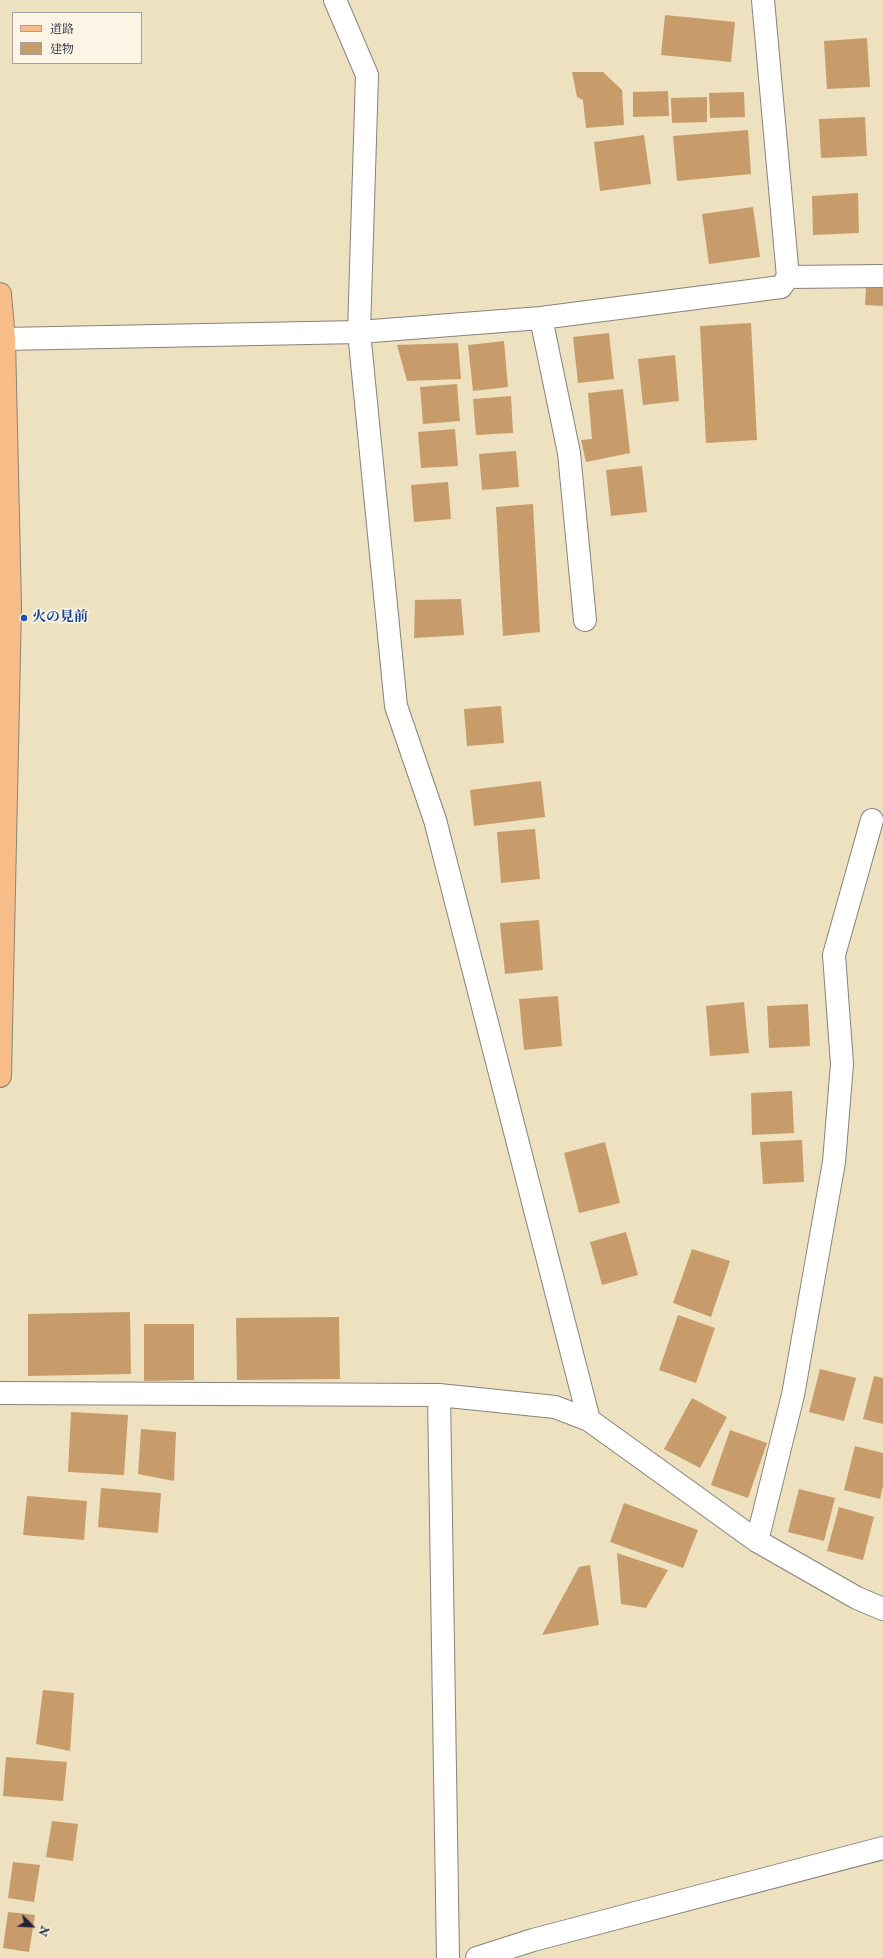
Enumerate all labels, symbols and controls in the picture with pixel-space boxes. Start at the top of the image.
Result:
legend [12,12,142,64]
text: 道路 [50,22,74,37]
text: 建物 [50,42,74,57]
place label: 火の見前 [32,610,88,626]
marker: 火の見前 [19,613,29,623]
north arrow [12,1906,52,1946]
text: N [35,1924,51,1938]

